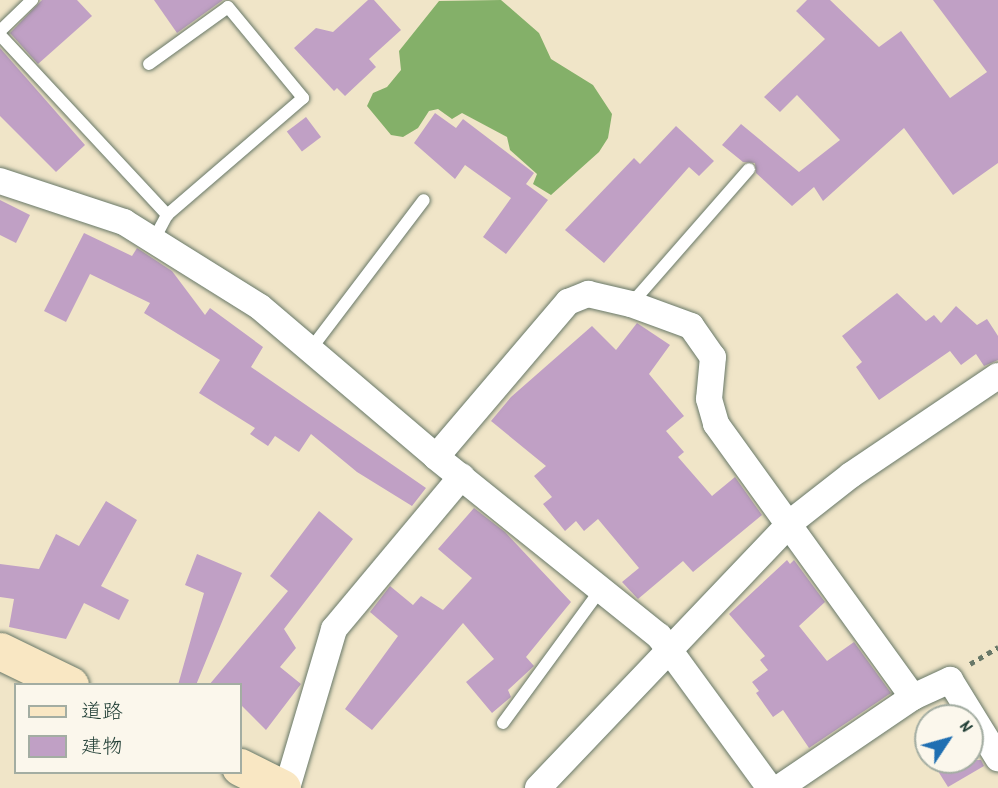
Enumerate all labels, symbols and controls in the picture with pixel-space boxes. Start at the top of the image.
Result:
legend [14,683,242,774]
text: 道路 [81,699,123,729]
north arrow [914,704,984,774]
text: N [951,716,978,739]
text: 建物 [81,734,123,764]

